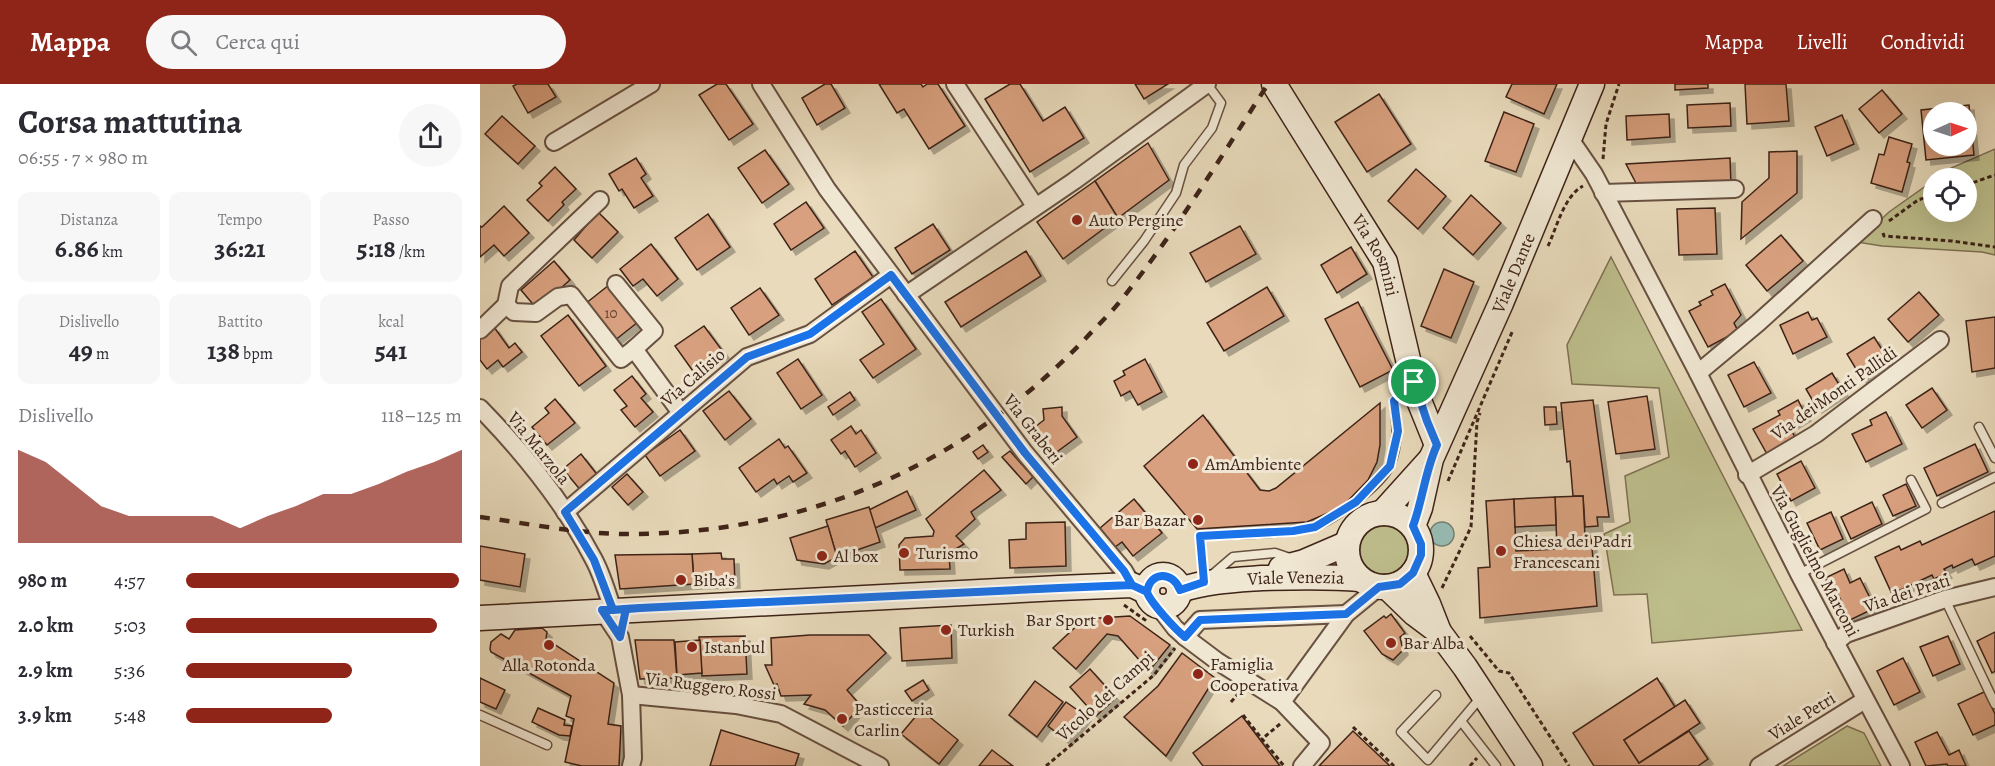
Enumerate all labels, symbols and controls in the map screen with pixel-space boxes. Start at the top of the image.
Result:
search box [146,15,566,69]
text: Mappa [30,23,110,61]
icon: search [167,26,200,59]
text: Cerca qui [215,27,300,57]
text: Mappa [1704,28,1763,56]
text: Livelli [1796,28,1848,56]
text: Condividi [1881,28,1965,56]
text: Corsa mattutina [18,99,242,144]
north arrow [1923,102,1977,156]
map controls [1923,102,1977,222]
button: share [399,104,462,167]
text: 06:55 · 7 × 980 m [18,144,148,171]
button: locate [1923,168,1977,222]
place label: Auto Pergine [1088,208,1183,232]
text: Distanza [60,209,118,231]
text: Tempo [218,209,262,231]
text: Passo [373,209,409,231]
street label: Via Rosmini [1346,209,1405,299]
marker: Auto Pergine [1070,213,1084,227]
street label: Viale Dante [1486,229,1541,318]
text: 6.86 [55,231,99,266]
text: 36:21 [214,231,266,266]
text: 5:18 [357,231,396,266]
text: km [99,241,123,263]
text: /km [396,241,425,263]
house number: 10 [604,303,618,323]
text: Dislivello [59,311,119,333]
text: Battito [217,311,263,333]
text: kcal [378,311,404,333]
text: 49 [69,333,93,368]
text: 138 [207,333,240,368]
text: 541 [375,333,407,368]
street label: Via dei Monti Pallidi [1765,341,1902,446]
street label: Via Calisio [655,342,730,412]
text: m [93,343,109,365]
text: bpm [240,343,273,365]
pin [1388,356,1439,407]
icon: arrive [1397,365,1430,398]
street label: Via Graberi [997,388,1068,469]
text: Dislivello [18,402,94,429]
text: 118–125 m [381,402,462,429]
street label: Via Marzola [501,406,576,490]
place label: AmAmbiente [1204,452,1301,476]
marker: AmAmbiente [1186,457,1200,471]
street label: Via Guglielmo Marconi [1764,480,1865,641]
place label: Bar Bazar [1114,508,1186,532]
marker: Bar Bazar [1191,513,1205,527]
place label: Chiesa dei Padri Francescani [1513,529,1632,574]
place label: Turismo [916,541,978,565]
place label: Al box [833,544,879,568]
marker: Chiesa dei Padri Francescani [1494,544,1508,558]
marker: Turismo [897,546,911,560]
marker: Al box [815,549,829,563]
street label: Viale Venezia [1245,565,1346,591]
text: 980 m [18,567,67,594]
text: 4:57 [114,567,145,594]
place label: Biba's [693,568,735,592]
street label: Via dei Prati [1860,568,1953,619]
marker: Biba's [674,573,688,587]
place label: Bar Sport [1026,608,1096,632]
text: 2.0 km [18,612,74,639]
text: 5:03 [114,612,146,639]
marker: Bar Sport [1101,613,1115,627]
place label: Turkish [958,618,1015,642]
marker: Turkish [939,623,953,637]
place label: Bar Alba [1403,631,1465,655]
place label: Istanbul [704,635,765,659]
marker: Bar Alba [1384,636,1398,650]
marker: Alla Rotonda [542,638,556,652]
marker: Istanbul [685,640,699,654]
street label: Vicolo dei Campi [1050,646,1159,747]
place label: Famiglia Cooperativa [1210,652,1299,697]
place label: Alla Rotonda [501,653,596,677]
text: 2.9 km [18,657,73,684]
text: 5:36 [114,657,145,684]
street label: Via Ruggero Rossi [643,666,778,706]
marker: Famiglia Cooperativa [1191,667,1205,681]
street label: Viale Petri [1763,686,1840,747]
place label: Pasticceria Carlin [854,697,934,742]
text: 3.9 km [18,702,72,729]
text: 5:48 [114,702,146,729]
marker: Pasticceria Carlin [835,712,849,726]

